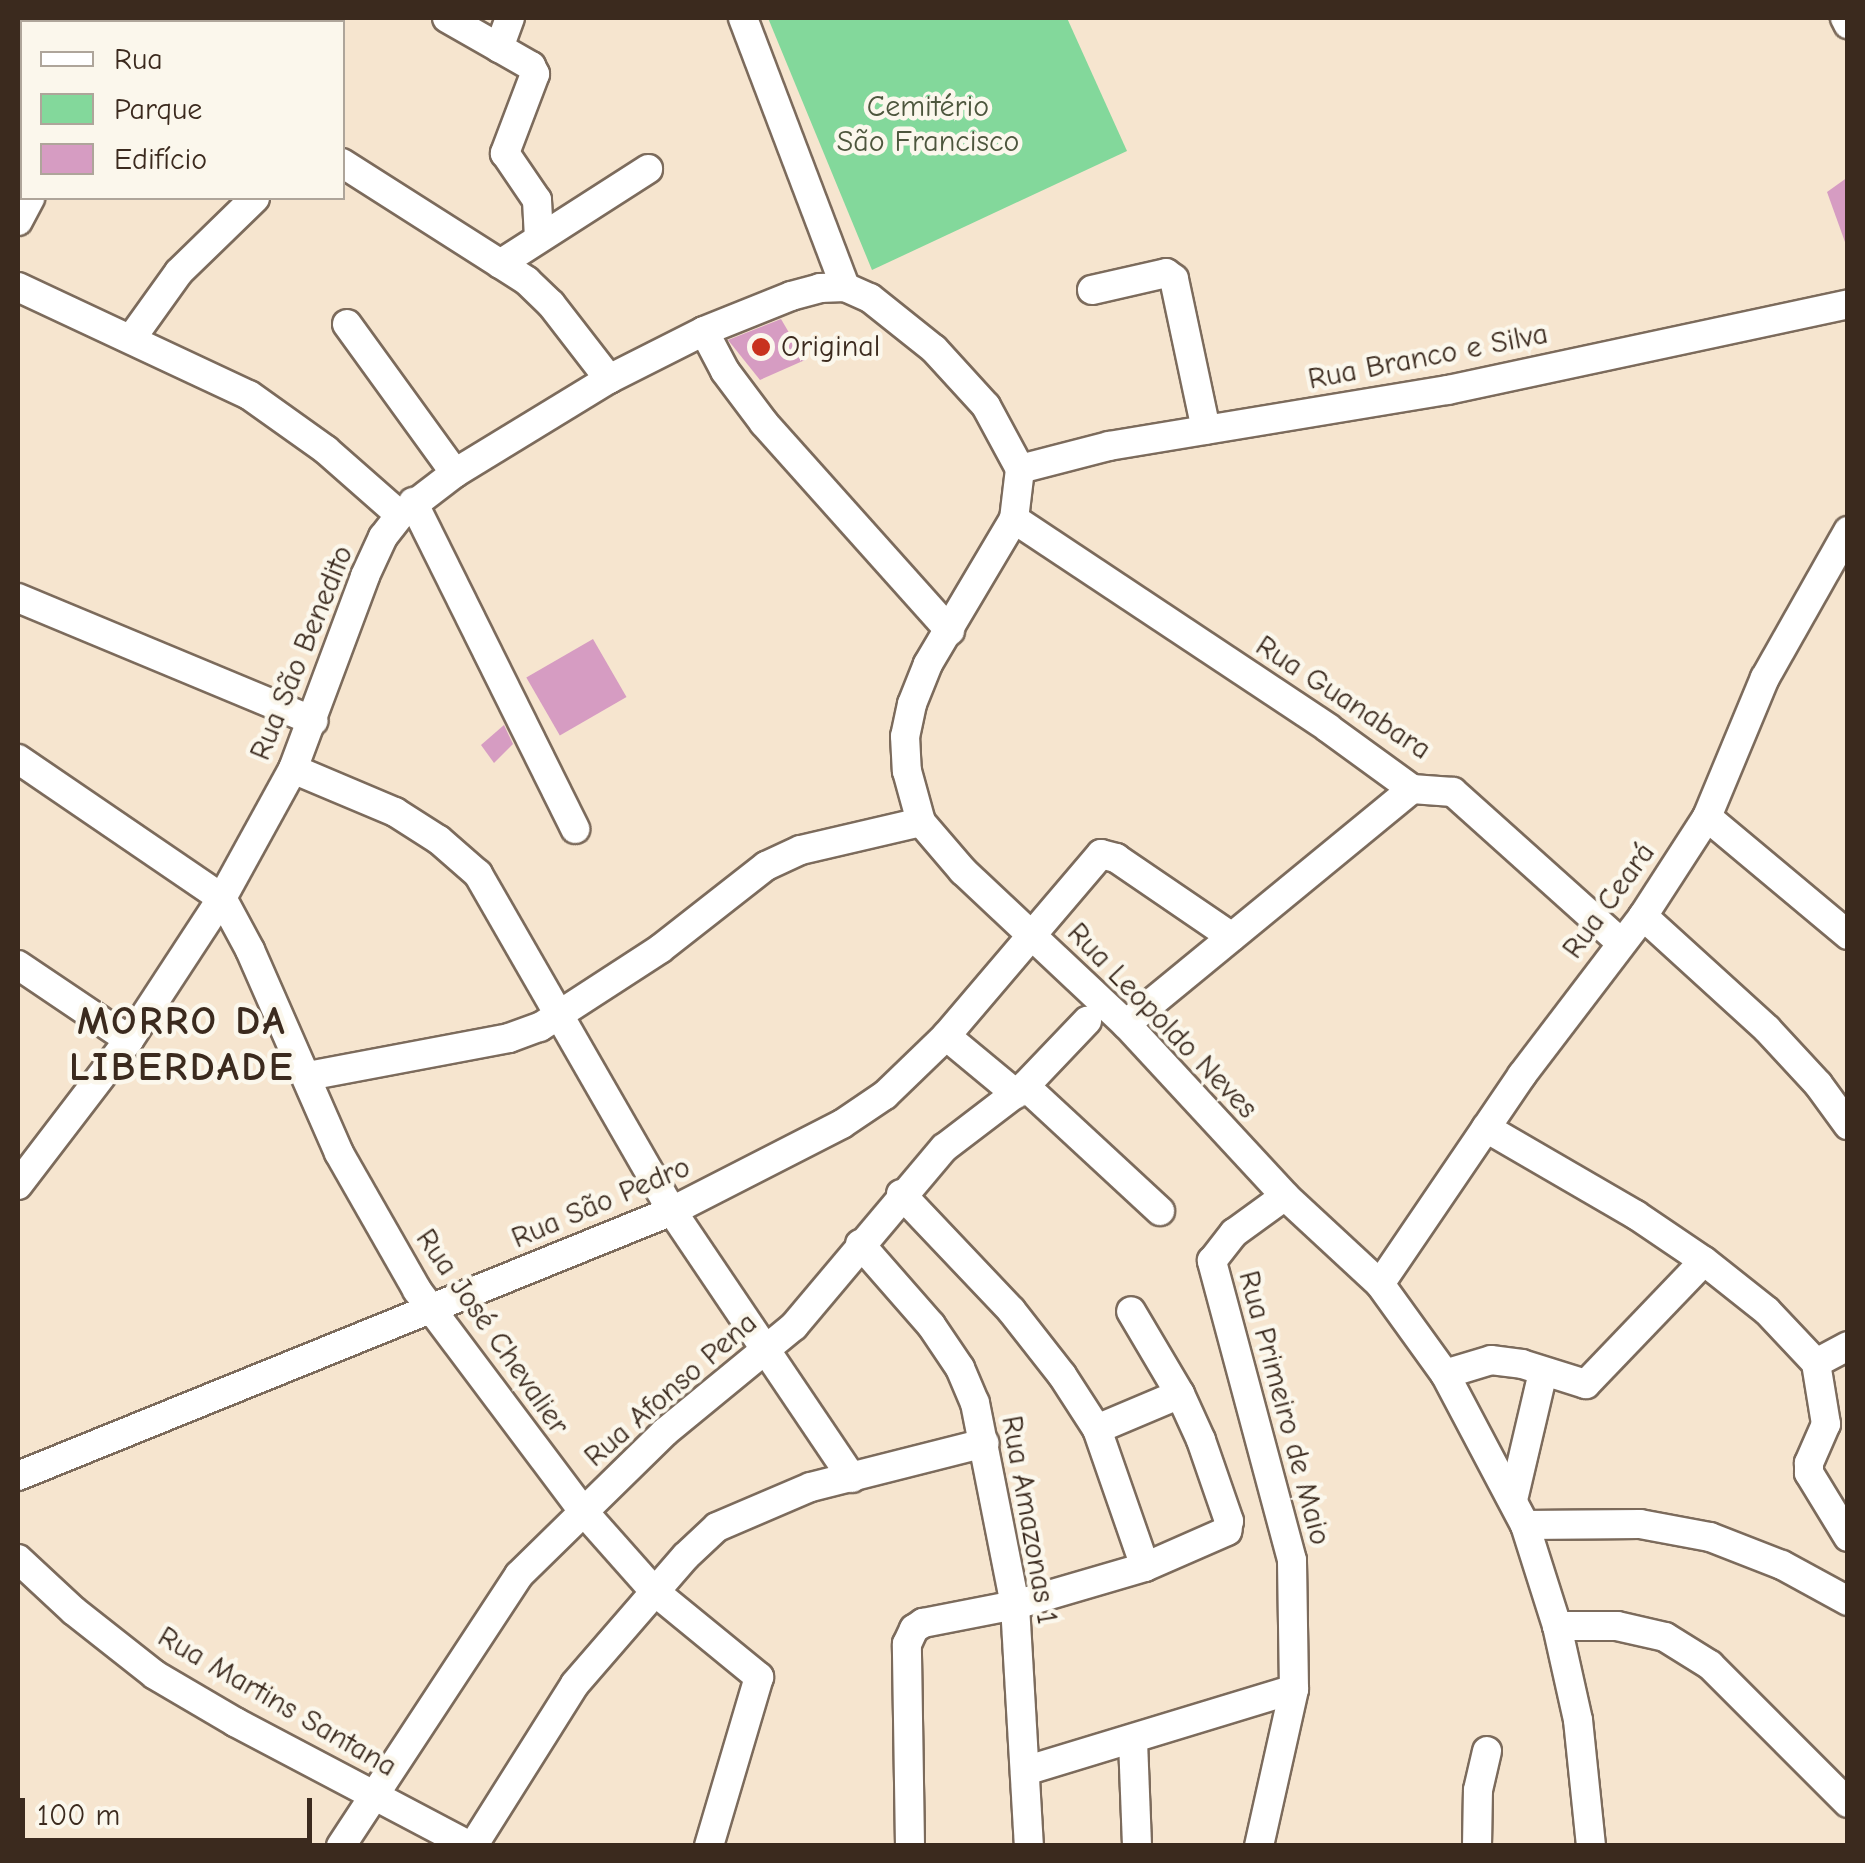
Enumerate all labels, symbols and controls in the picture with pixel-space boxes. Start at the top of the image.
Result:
legend [20,20,345,200]
text: Rua [114,42,163,77]
park label: Cemitério São Francisco [837,89,1019,160]
text: Parque [114,92,202,127]
text: Edifício [114,142,207,177]
street label: Rua Branco e Silva [1305,316,1551,398]
place label: Original [781,329,880,365]
marker: Original [750,336,772,358]
street label: Rua São Benedito [243,540,361,766]
street label: Rua Guanabara [1249,628,1437,768]
street label: Rua Ceará [1555,836,1663,966]
street label: Rua Leopoldo Neves [1059,916,1265,1126]
district label: MORRO DA LIBERDADE [69,997,295,1091]
street label: Rua São Pedro [506,1149,696,1257]
street label: Rua José Chevalier [408,1222,576,1442]
street label: Rua Primeiro de Maio [1230,1267,1338,1549]
street label: Rua Afonso Pena [577,1305,765,1475]
street label: Rua Amazonas 1 [993,1413,1065,1627]
street label: Rua Martins Santana [151,1619,403,1785]
scale bar [25,1778,318,1840]
text: 100 m [37,1798,120,1833]

